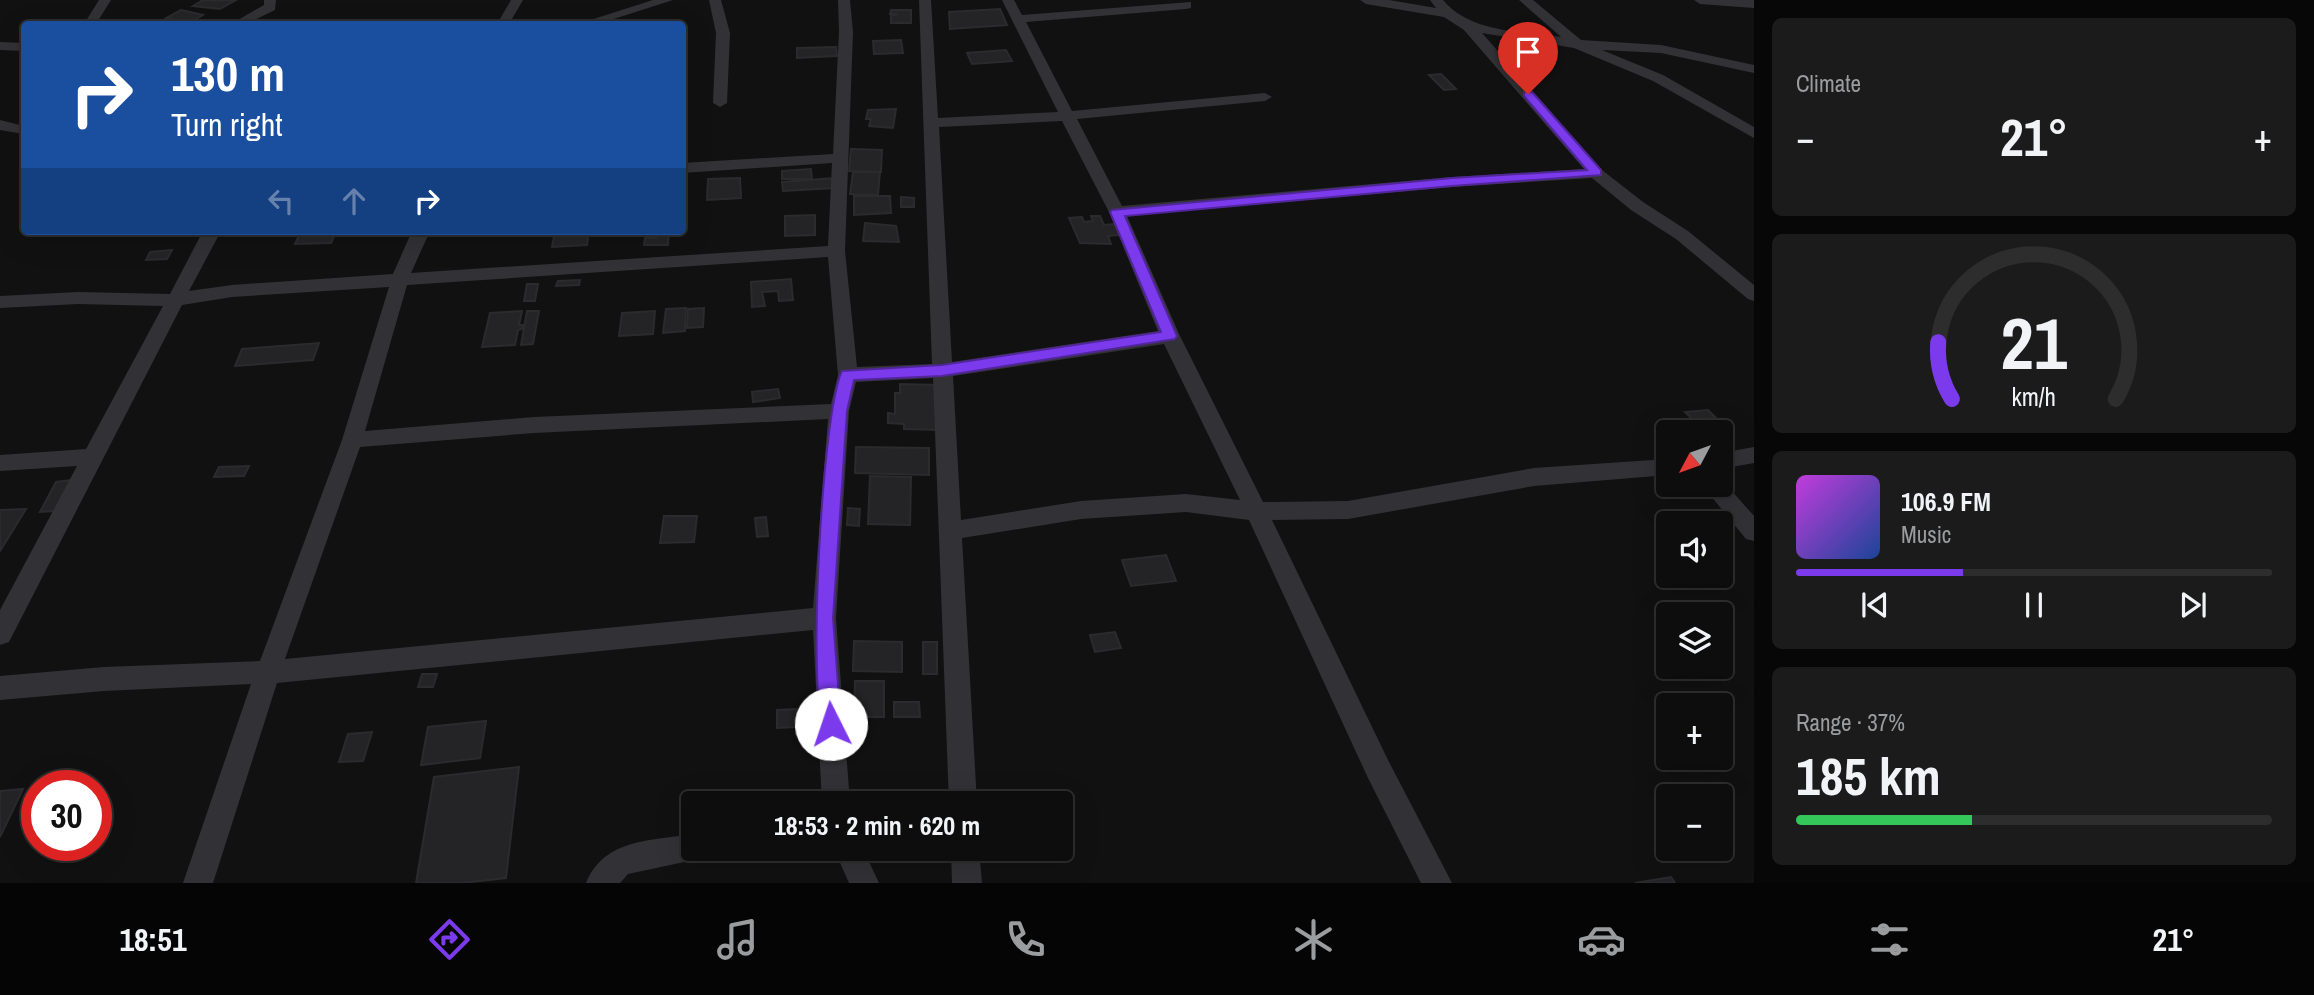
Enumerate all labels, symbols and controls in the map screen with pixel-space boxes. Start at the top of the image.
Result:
pin [1498,22,1558,94]
icon: arrive [1509,33,1547,71]
text: 130 m [171,40,285,106]
icon: right [56,49,147,140]
text: Climate [1796,68,1861,99]
text: 21° [2000,102,2068,172]
text: Turn right [171,103,283,146]
text: − [1796,112,1814,163]
text: + [2254,112,2272,163]
icon: left [262,182,300,220]
icon: ahead [335,182,373,220]
icon: right [408,182,446,220]
text: 21 [2001,295,2068,393]
text: km/h [2012,380,2056,414]
north arrow [1656,420,1732,497]
map controls [1656,420,1733,861]
text: 106.9 FM [1901,484,1991,519]
button: sound [1656,511,1733,588]
text: Music [1901,519,1951,550]
icon: previous [1856,586,1894,624]
icon: pause [2015,586,2053,624]
icon: next [2174,586,2212,624]
button: layers [1656,602,1733,679]
position arrow [794,687,868,761]
button: + [1656,693,1733,770]
text: Range · 37% [1796,707,1905,738]
text: 185 km [1796,741,1941,811]
speed limit sign: 30 [21,770,112,861]
button: − [1656,784,1733,861]
text: 18:53 · 2 min · 620 m [774,808,980,843]
icon: directions [425,915,474,964]
icon: music [713,915,762,964]
icon: phone [1001,915,1050,964]
icon: climate [1289,915,1338,964]
icon: car [1577,915,1626,964]
icon: filters [1865,915,1914,964]
text: 18:51 [119,918,187,961]
text: 21° [2153,918,2195,961]

